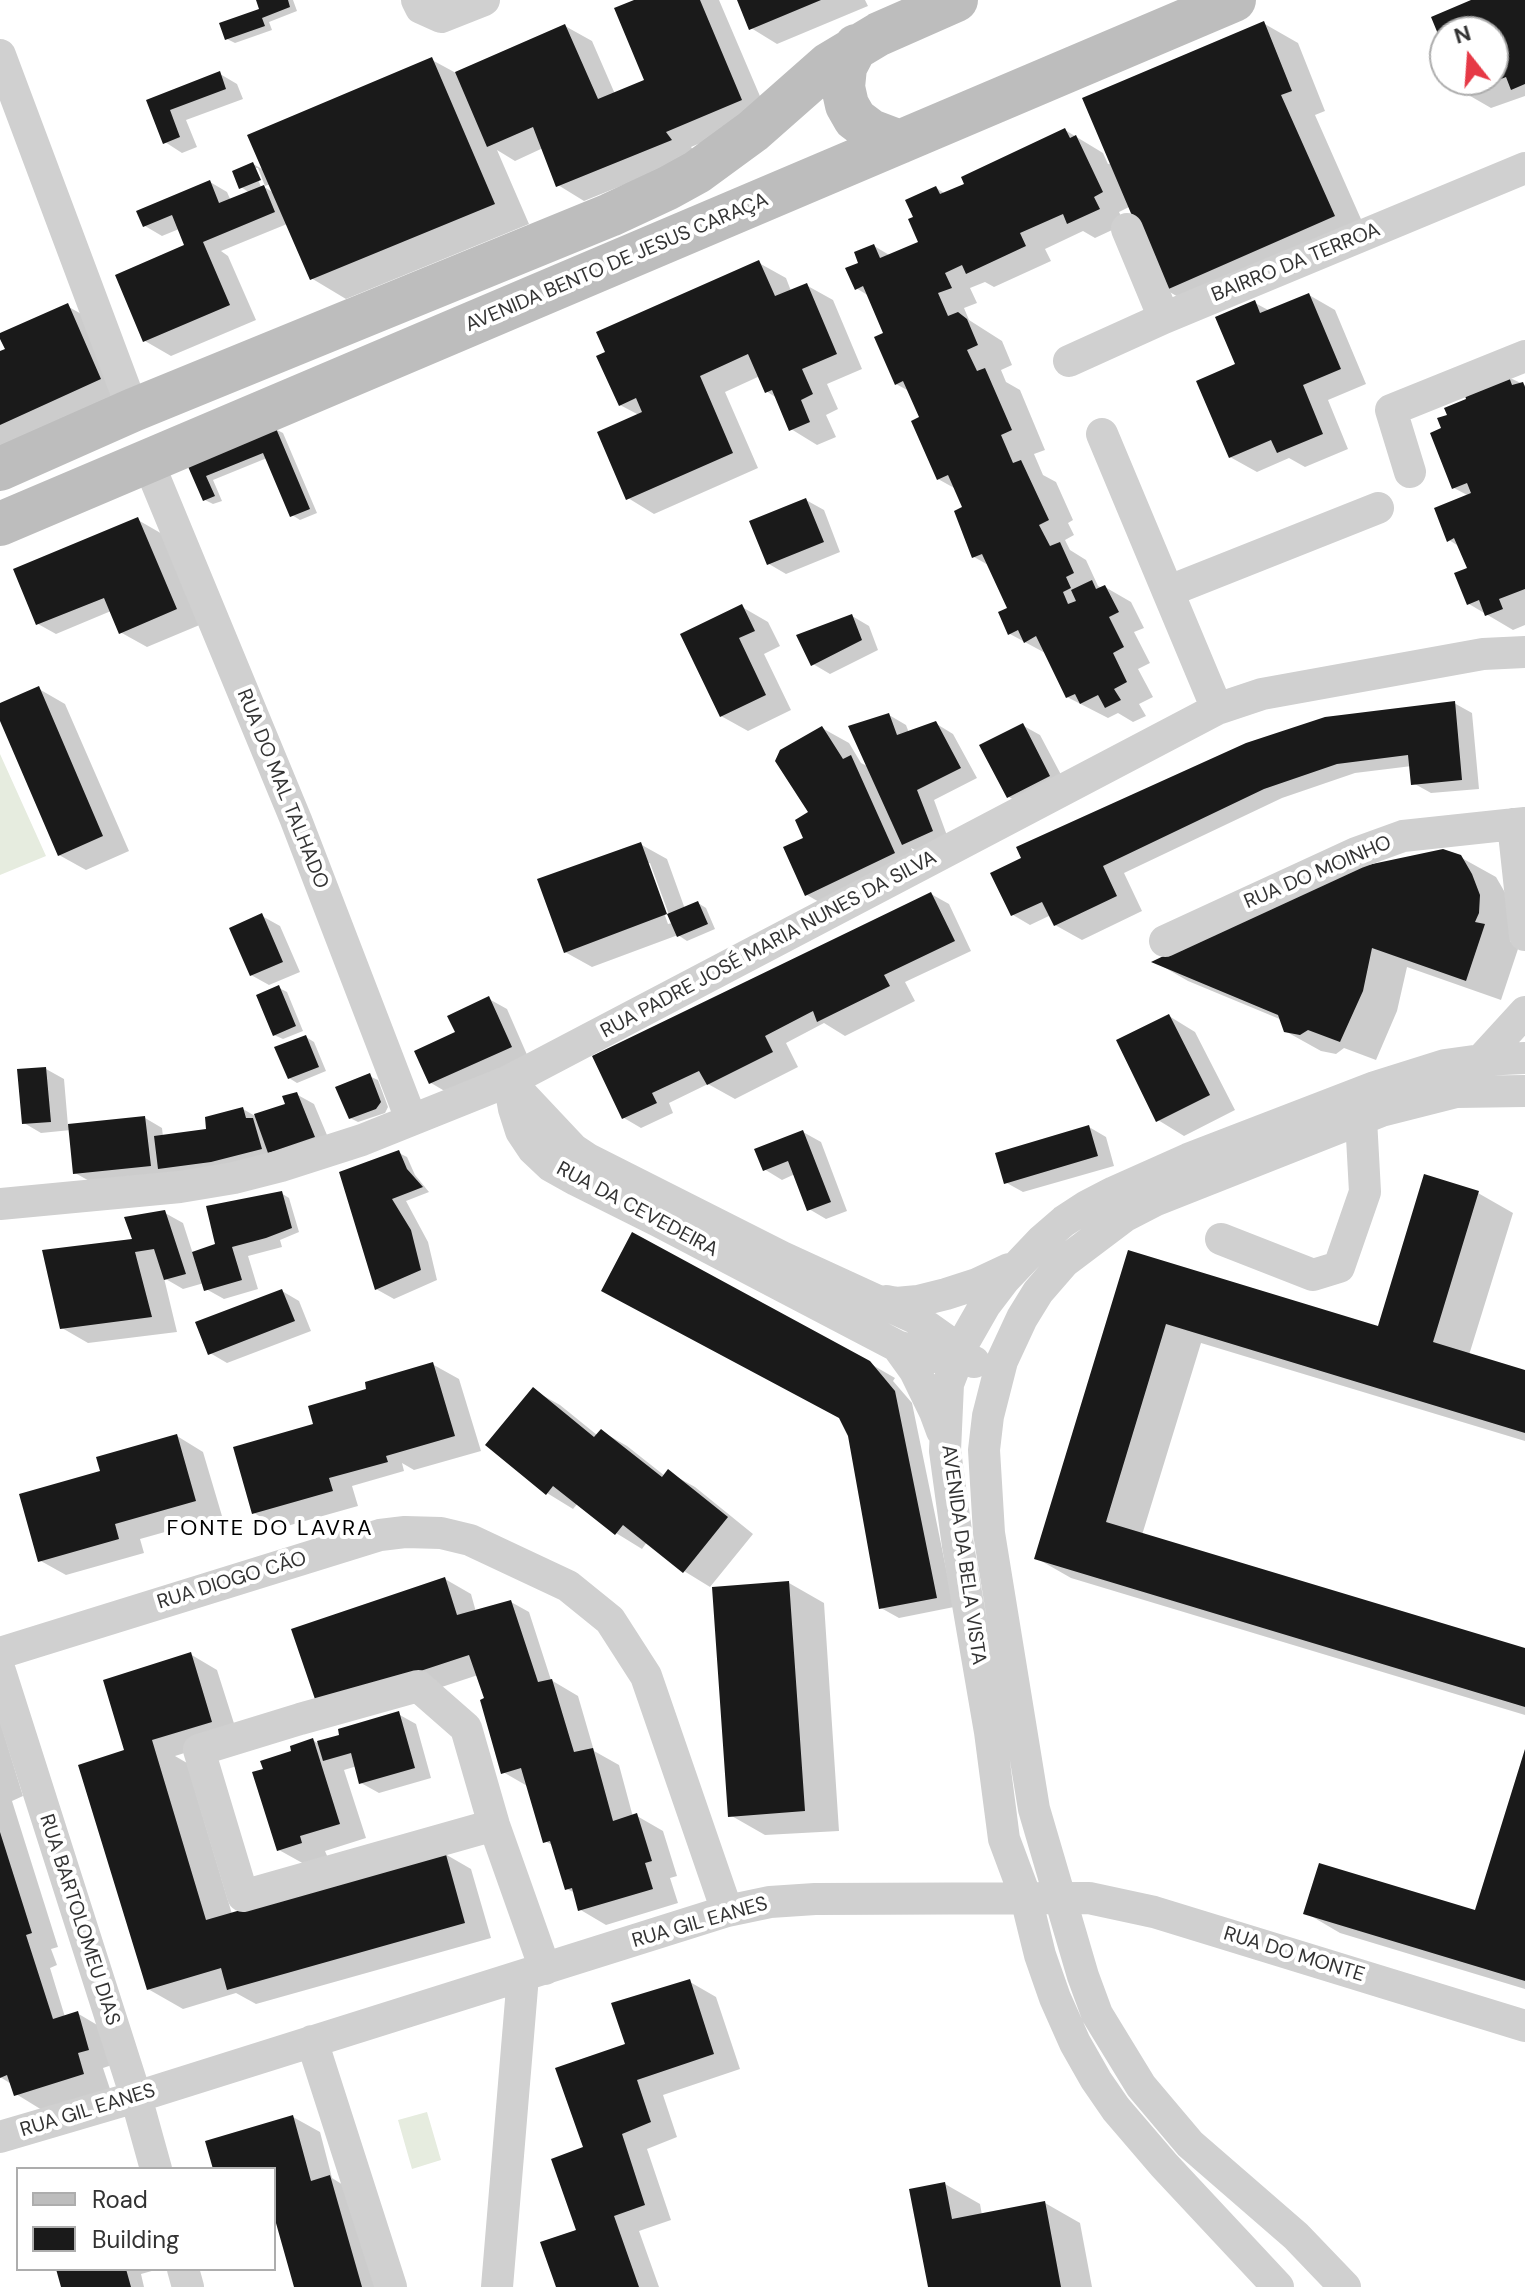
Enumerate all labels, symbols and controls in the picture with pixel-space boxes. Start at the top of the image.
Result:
north arrow [1429,16,1509,96]
text: N [1451,18,1474,51]
street label: AVENIDA BENTO DE JESUS CARAÇA [462,188,772,338]
street label: BAIRRO DA TERROA [1208,218,1384,308]
street label: RUA DO MAL TALHADO [231,686,333,892]
street label: RUA DO MOINHO [1241,831,1395,915]
street label: RUA PADRE JOSÉ MARIA NUNES DA SILVA [597,846,941,1044]
street label: RUA DA CEVEDEIRA [552,1157,722,1263]
street label: AVENIDA DA BELA VISTA [936,1443,990,1667]
district label: FONTE DO LAVRA [166,1516,374,1542]
street label: RUA DIOGO CÃO [154,1547,310,1615]
street label: RUA BARTOLOMEU DIAS [34,1811,124,2029]
street label: RUA GIL EANES [629,1892,771,1954]
street label: RUA DO MONTE [1221,1922,1367,1988]
street label: RUA GIL EANES [18,2079,158,2143]
legend [16,2167,276,2271]
text: Road [92,2184,148,2215]
text: Building [92,2224,179,2255]

